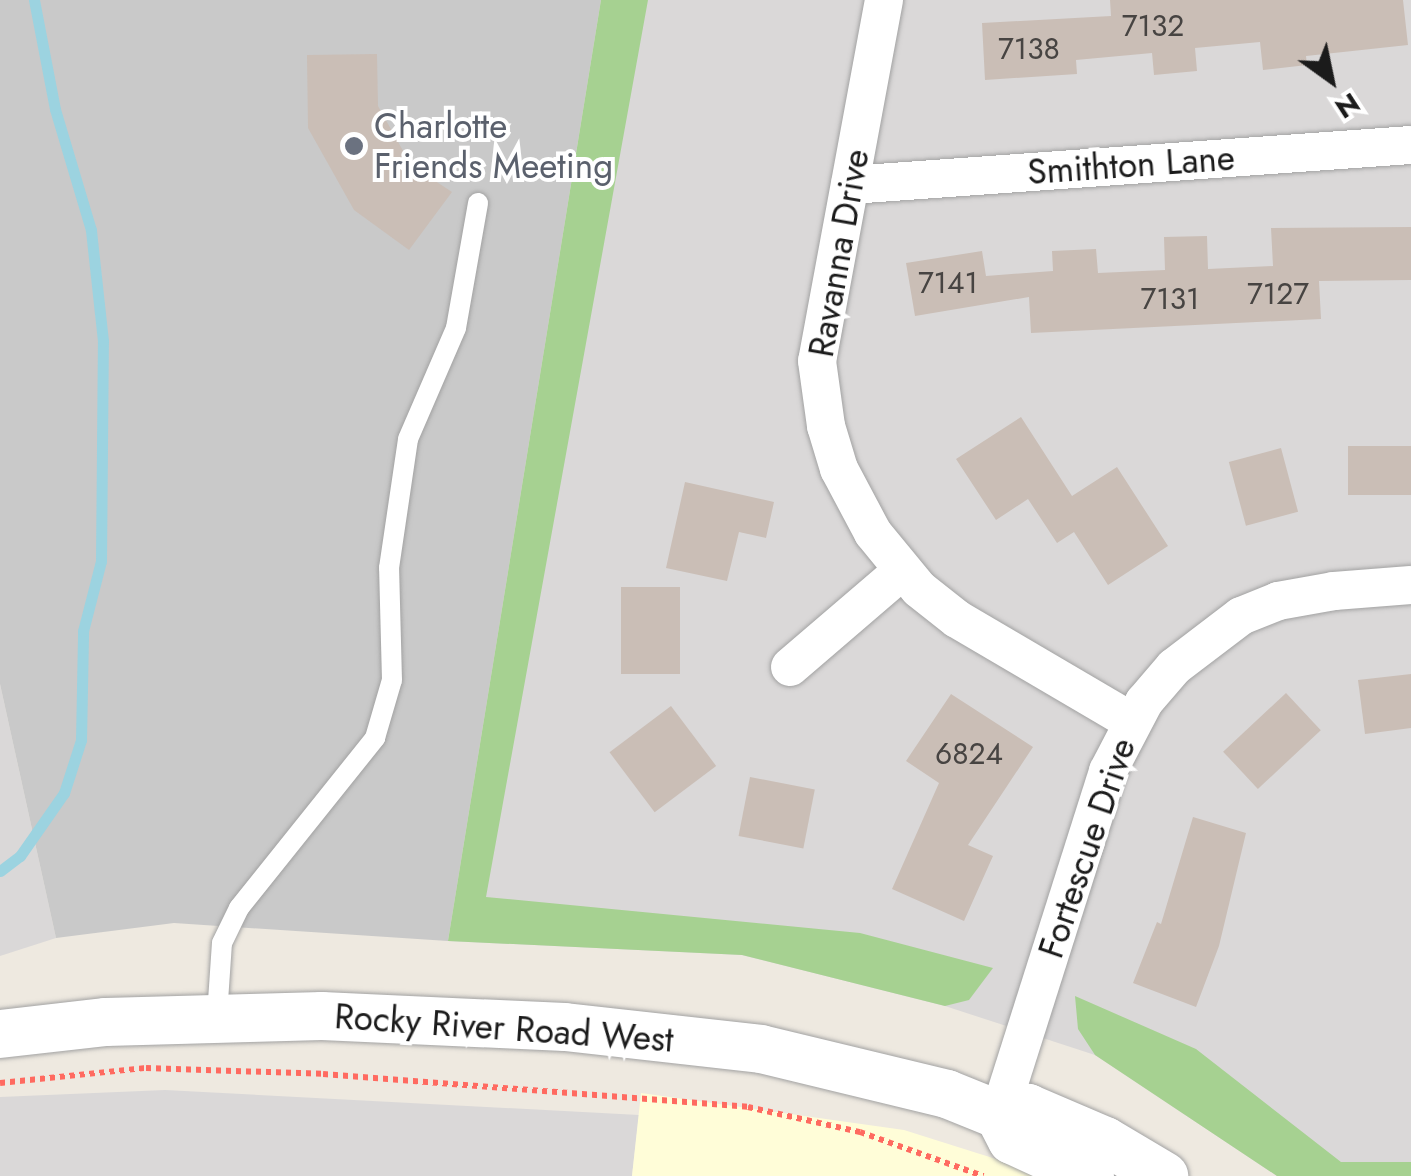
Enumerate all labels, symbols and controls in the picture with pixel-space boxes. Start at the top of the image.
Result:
house number: 7132 [1122,8,1184,44]
north arrow [1281,30,1381,130]
house number: 7138 [998,31,1060,67]
text: N [1327,82,1368,129]
place label: Charlotte Friends Meeting [374,105,613,187]
marker: Charlotte Friends Meeting [343,135,365,157]
street label: Smithton Lane [1026,137,1236,193]
street label: Ravanna Drive [800,146,878,360]
house number: 7141 [918,265,978,301]
house number: 7127 [1247,276,1309,312]
house number: 7131 [1140,281,1200,317]
street label: Fortescue Drive [1030,733,1144,963]
house number: 6824 [935,736,1003,772]
street label: Rocky River Road West [333,995,675,1061]

